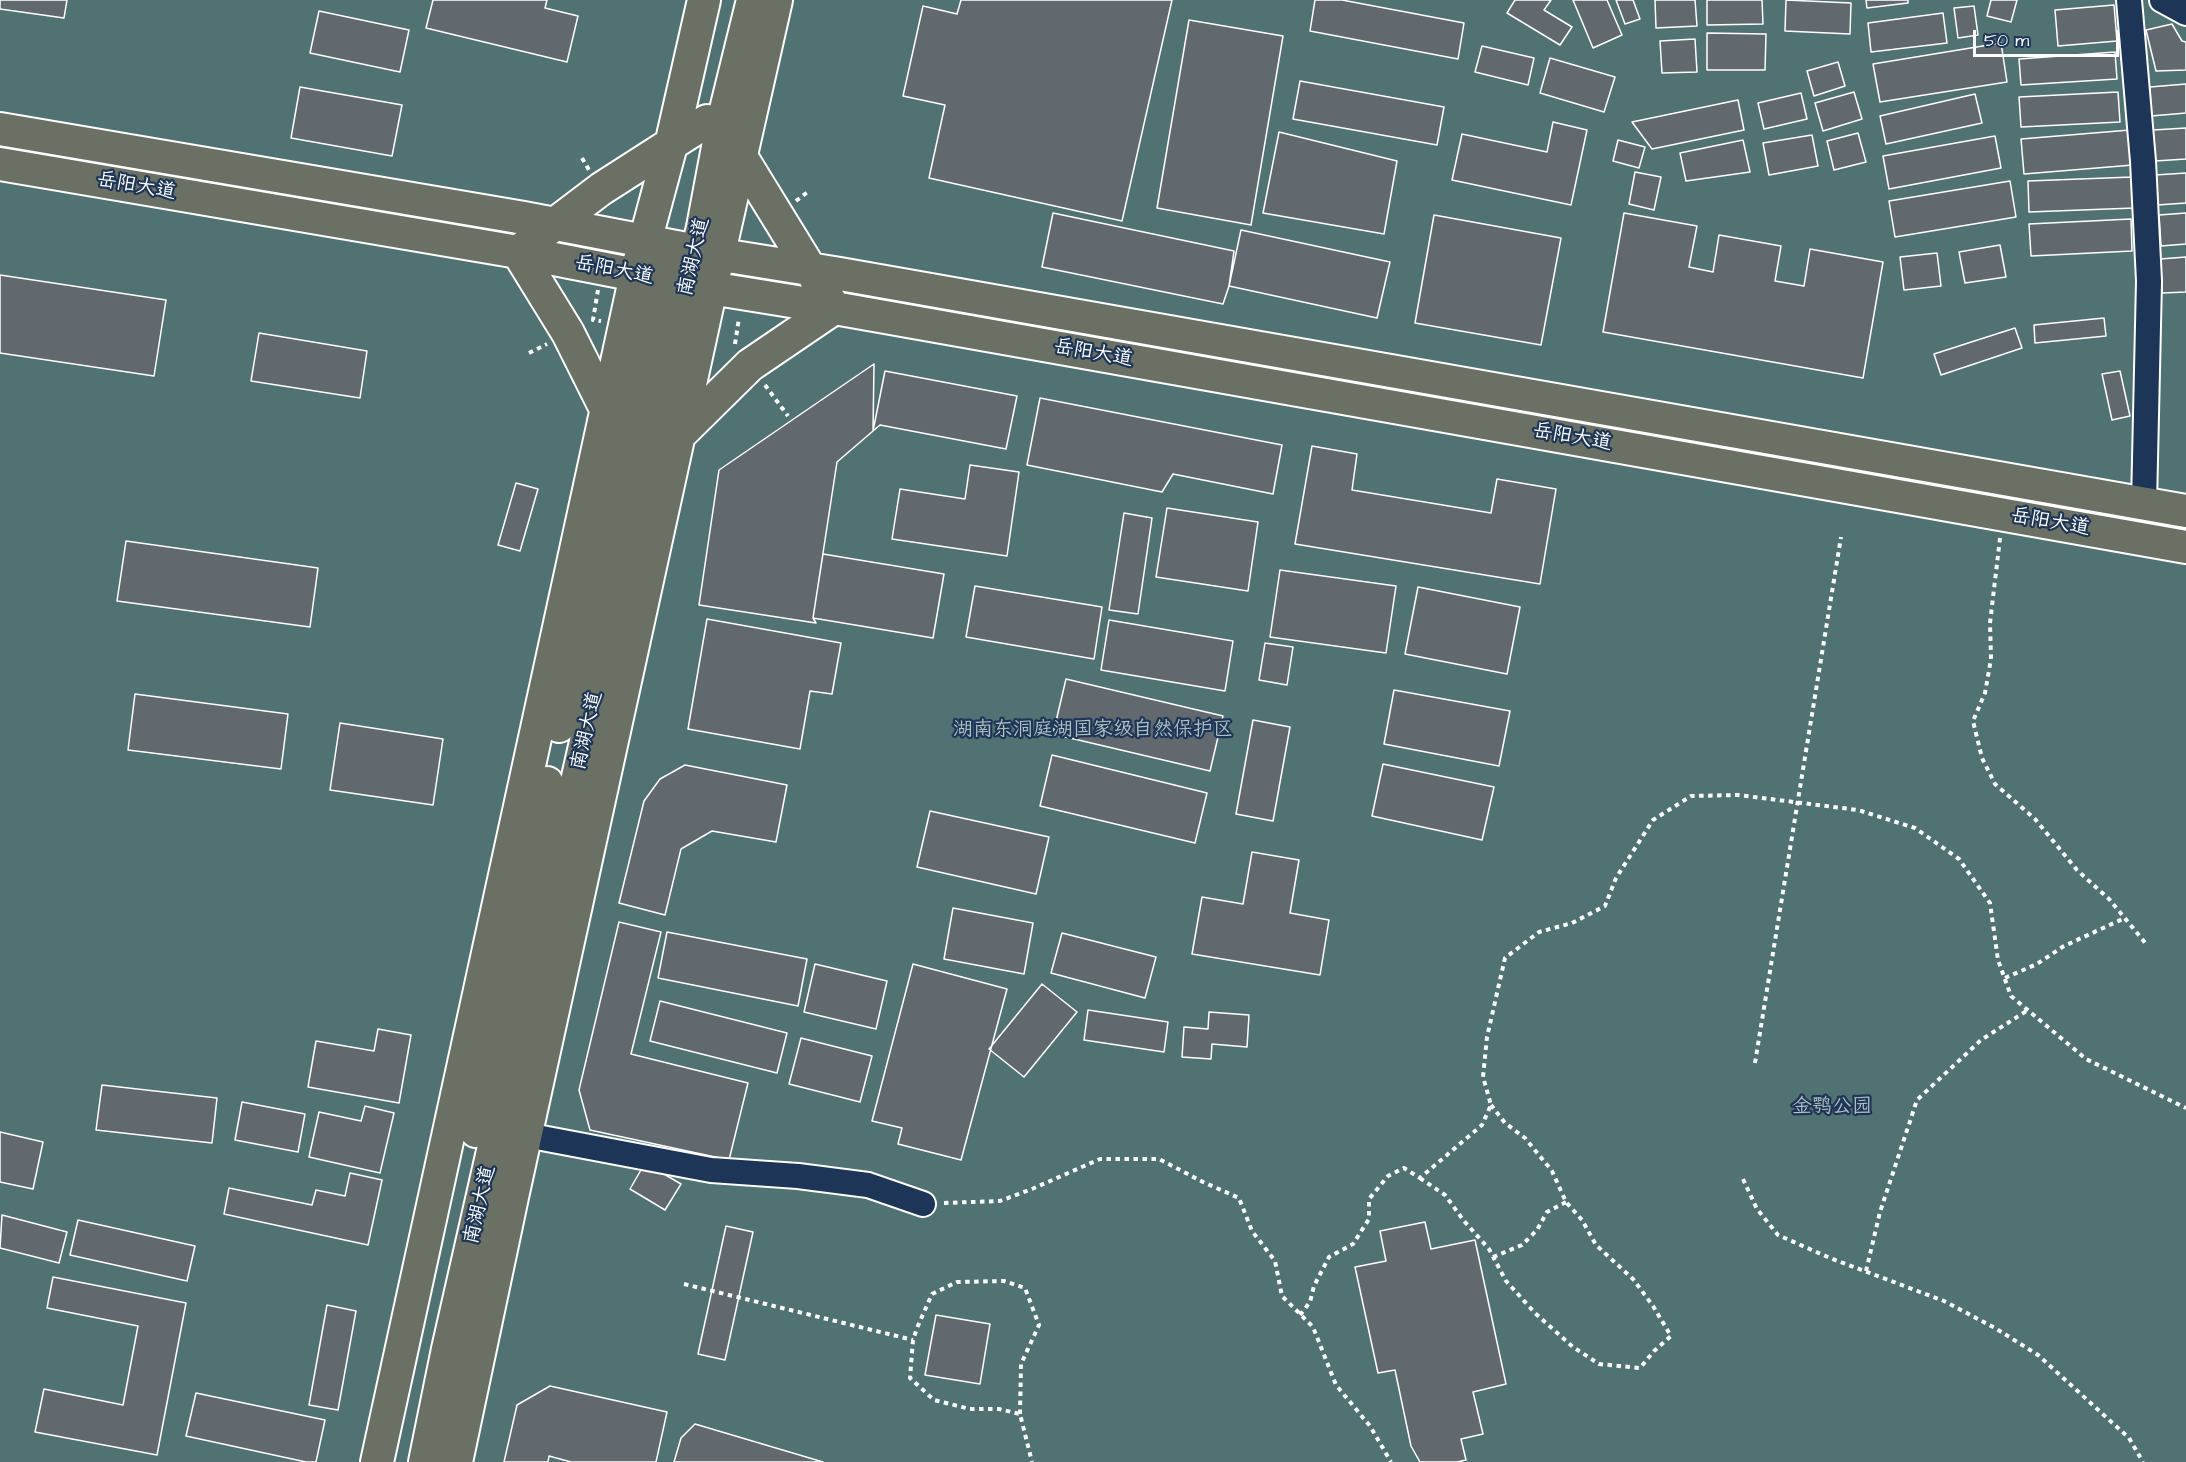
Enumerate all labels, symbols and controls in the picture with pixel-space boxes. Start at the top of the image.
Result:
scale bar [1976,18,2122,56]
text: 50 m [1984,28,2029,53]
street label: 岳阳大道 [95,168,177,206]
street label: 南湖大道 [674,215,716,299]
street label: 岳阳大道 [572,252,656,290]
street label: 岳阳大道 [1052,335,1134,373]
street label: 岳阳大道 [1531,419,1613,457]
street label: 岳阳大道 [2009,504,2091,542]
street label: 南湖大道 [567,689,609,773]
park label: 湖南东洞庭湖国家级自然保护区 [953,719,1233,743]
park label: 金鹗公园 [1792,1096,1872,1120]
street label: 南湖大道 [460,1163,502,1247]

